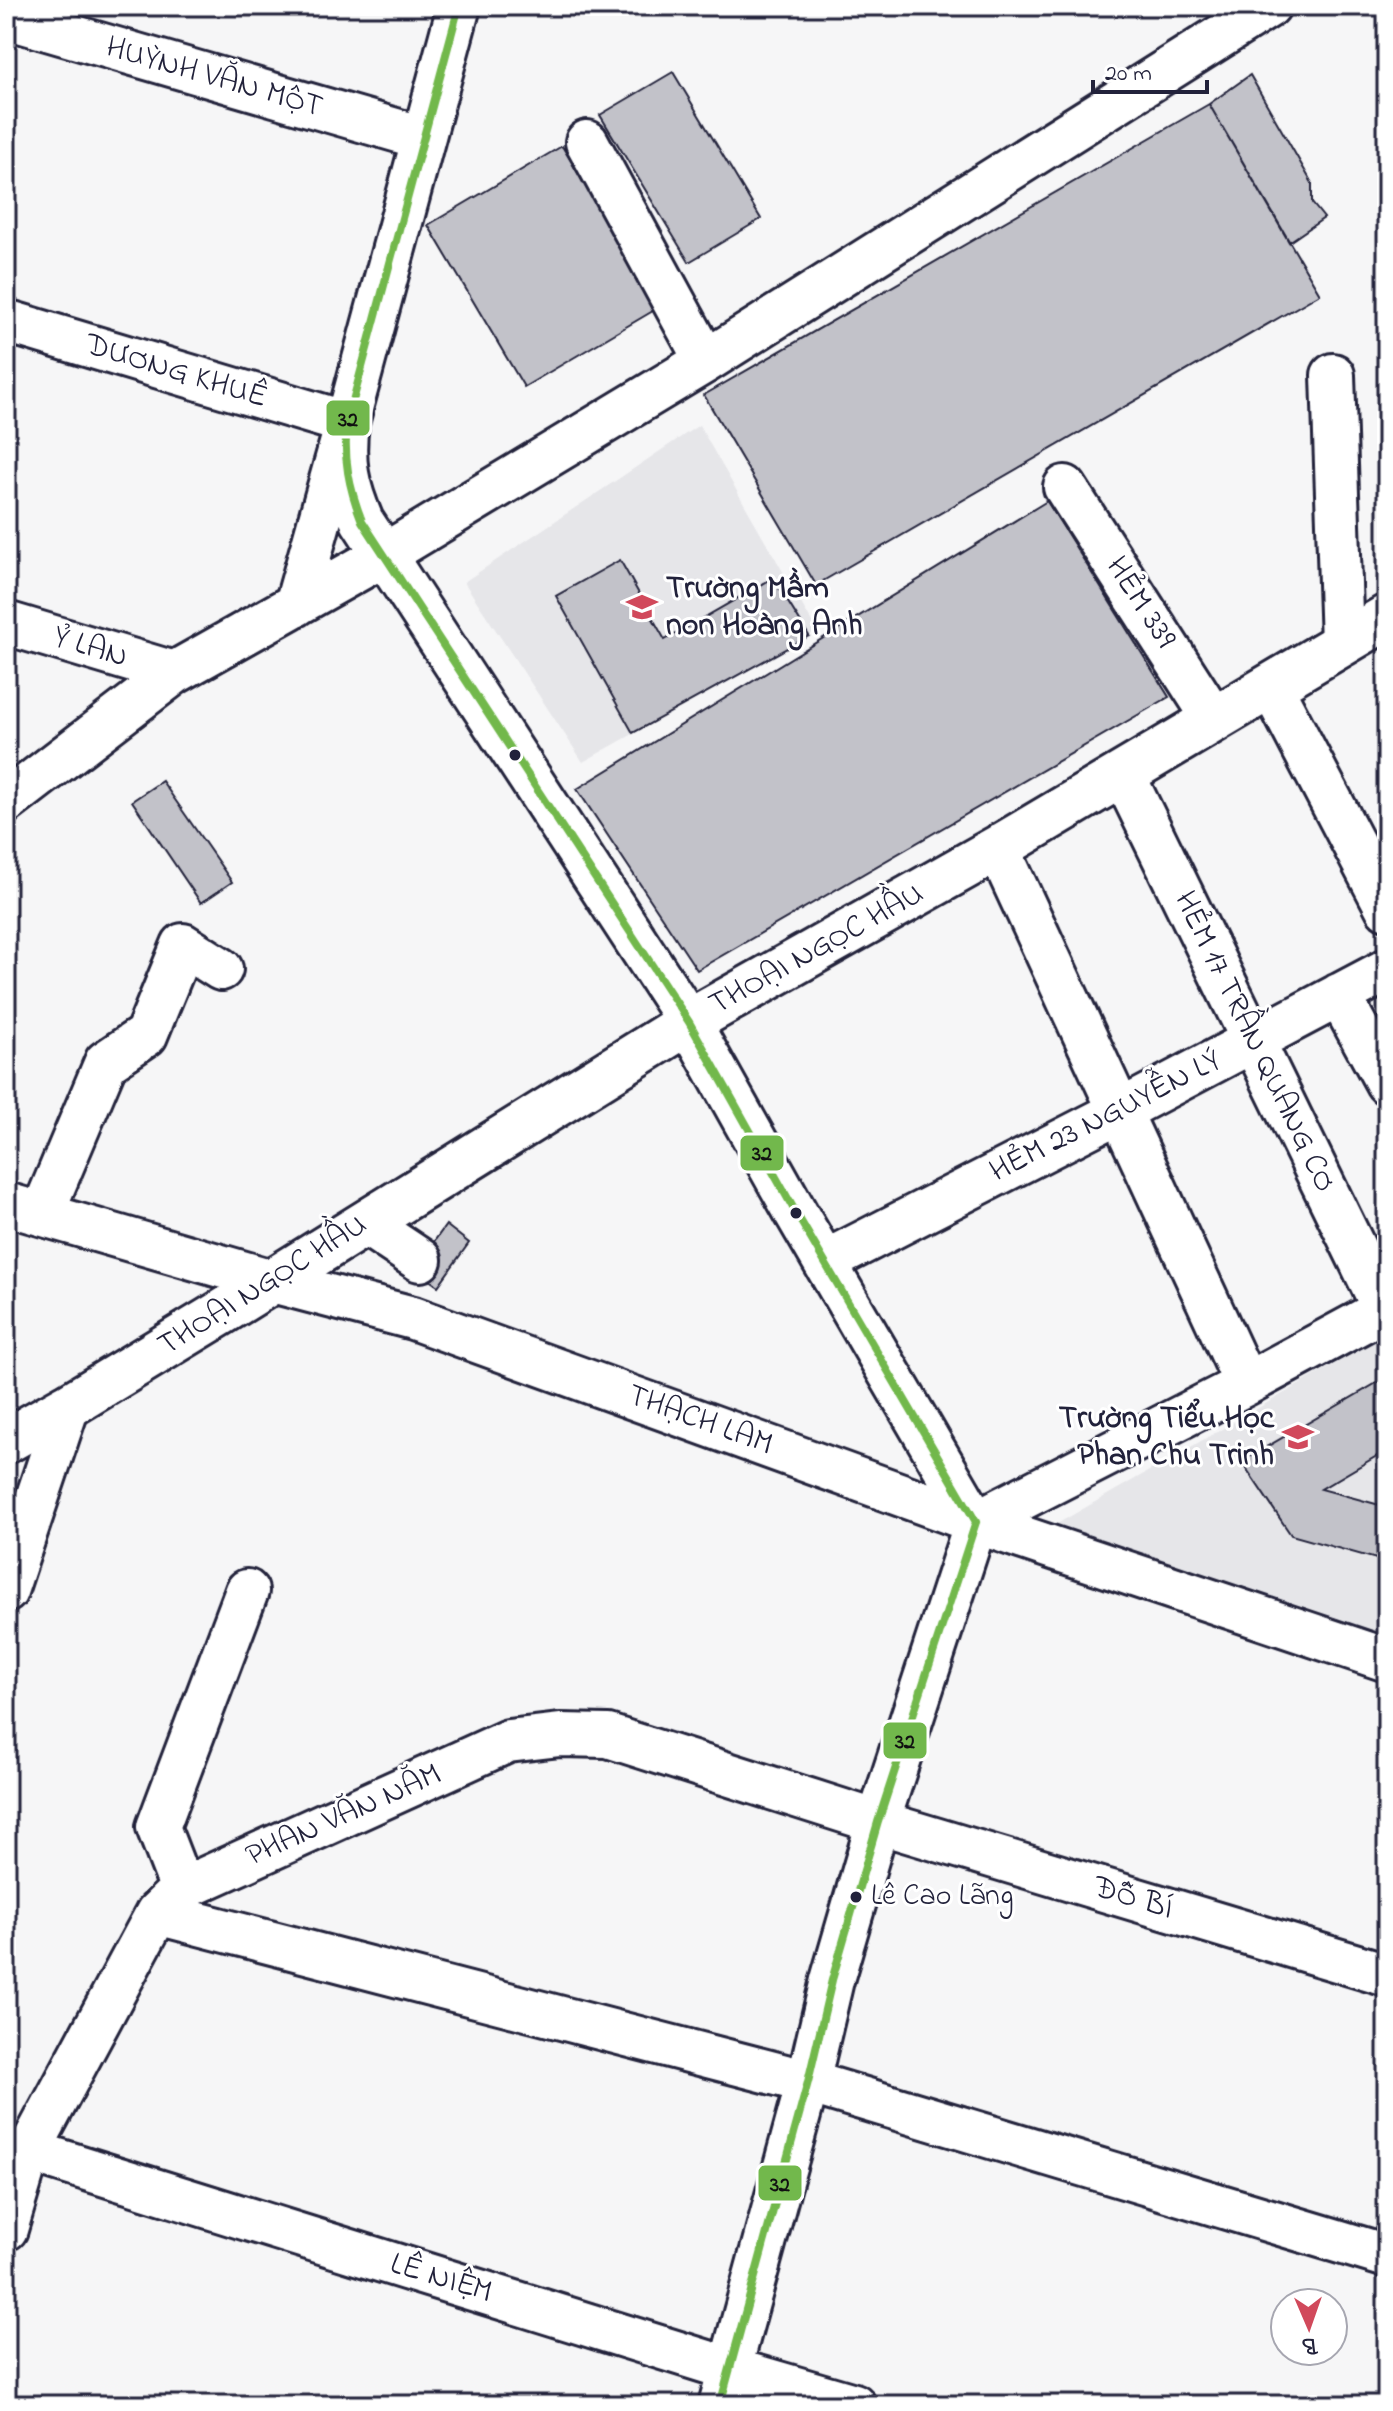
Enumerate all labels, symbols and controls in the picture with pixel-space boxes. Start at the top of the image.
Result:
street label: HUỲNH VĂN MỘT [100,25,328,131]
scale bar [1093,44,1207,94]
text: 20 m [1105,57,1152,92]
street label: DƯƠNG KHUÊ [78,322,273,422]
line badge: 32 [325,399,371,437]
text: 32 [337,405,358,437]
street label: HẺM 339 [1093,548,1188,659]
place label: Trường Mầm non Hoàng Anh [666,566,862,651]
school or university icon: Trường Mầm non Hoàng Anh [625,590,659,624]
street label: Ỷ LAN [47,614,133,682]
unlabelled marker [507,747,523,763]
street label: THOẠI NGỌC HẦU [698,866,933,1028]
street label: HẺM 17 TRẦN QUANG CƠ [1161,881,1353,1201]
street label: HẺM 23 NGUYỄN LÝ [981,1036,1230,1196]
line badge: 32 [739,1134,785,1172]
text: 32 [751,1139,772,1171]
street label: THOẠI NGỌC HẦU [146,1198,377,1369]
unlabelled marker [788,1205,804,1221]
street label: THẠCH LAM [621,1373,779,1469]
place label: Trường Tiểu Học Phan Chu Trinh [1059,1396,1275,1480]
school or university icon: Trường Tiểu Học Phan Chu Trinh [1281,1420,1315,1454]
line badge: 32 [882,1721,928,1760]
text: 32 [894,1727,915,1759]
street label: PHAN VĂN NĂM [239,1752,449,1880]
street label: ĐỖ BÍ [1086,1864,1179,1933]
place label: Lê Cao Lãng [871,1875,1013,1919]
marker: Lê Cao Lãng [848,1889,864,1905]
line badge: 32 [757,2164,803,2202]
text: 32 [769,2170,790,2202]
street label: LÊ NIỆM [384,2241,498,2317]
north arrow [1269,2287,1349,2367]
text: B [1301,2328,1319,2360]

